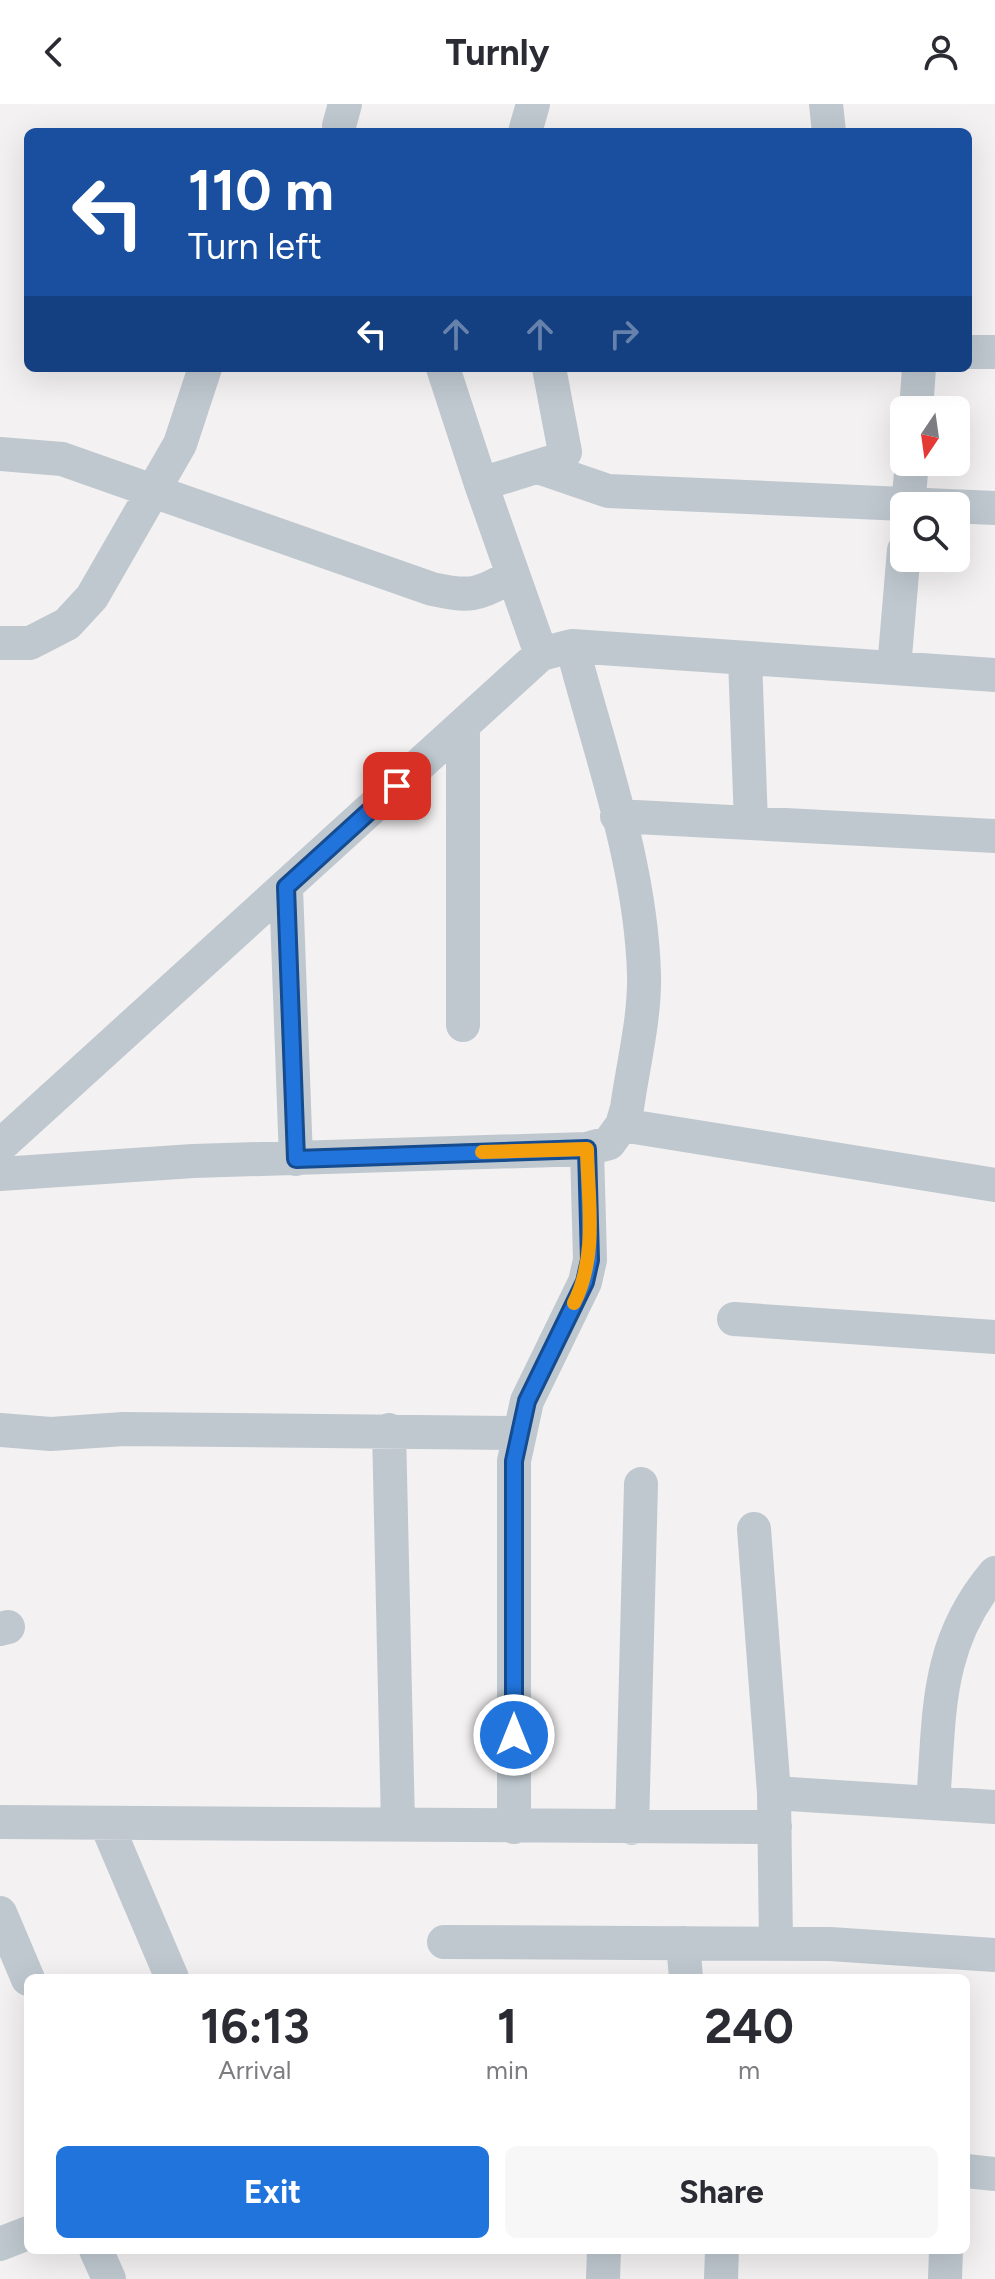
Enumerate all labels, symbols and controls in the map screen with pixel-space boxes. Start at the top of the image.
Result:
icon: back [32,30,76,74]
icon: person [919,30,963,74]
text: Turnly [446,31,549,74]
text: 110 m [188,157,334,224]
icon: left [56,160,160,264]
text: Turn left [188,225,322,268]
icon: left [350,312,394,356]
icon: ahead [434,312,478,356]
icon: ahead [518,312,562,356]
icon: right [602,312,646,356]
north arrow [890,396,970,476]
map controls [890,396,970,572]
button: search [890,492,970,572]
pin [363,752,431,820]
icon: arrive [375,764,419,808]
position arrow [472,1693,556,1777]
text: 16:13 [200,1997,310,2055]
text: 1 [497,1997,517,2055]
text: 240 [705,1997,794,2055]
text: Arrival [218,2054,292,2086]
text: min [486,2054,528,2086]
text: m [738,2054,760,2086]
button: Exit [56,2146,489,2238]
button: Share [505,2146,938,2238]

